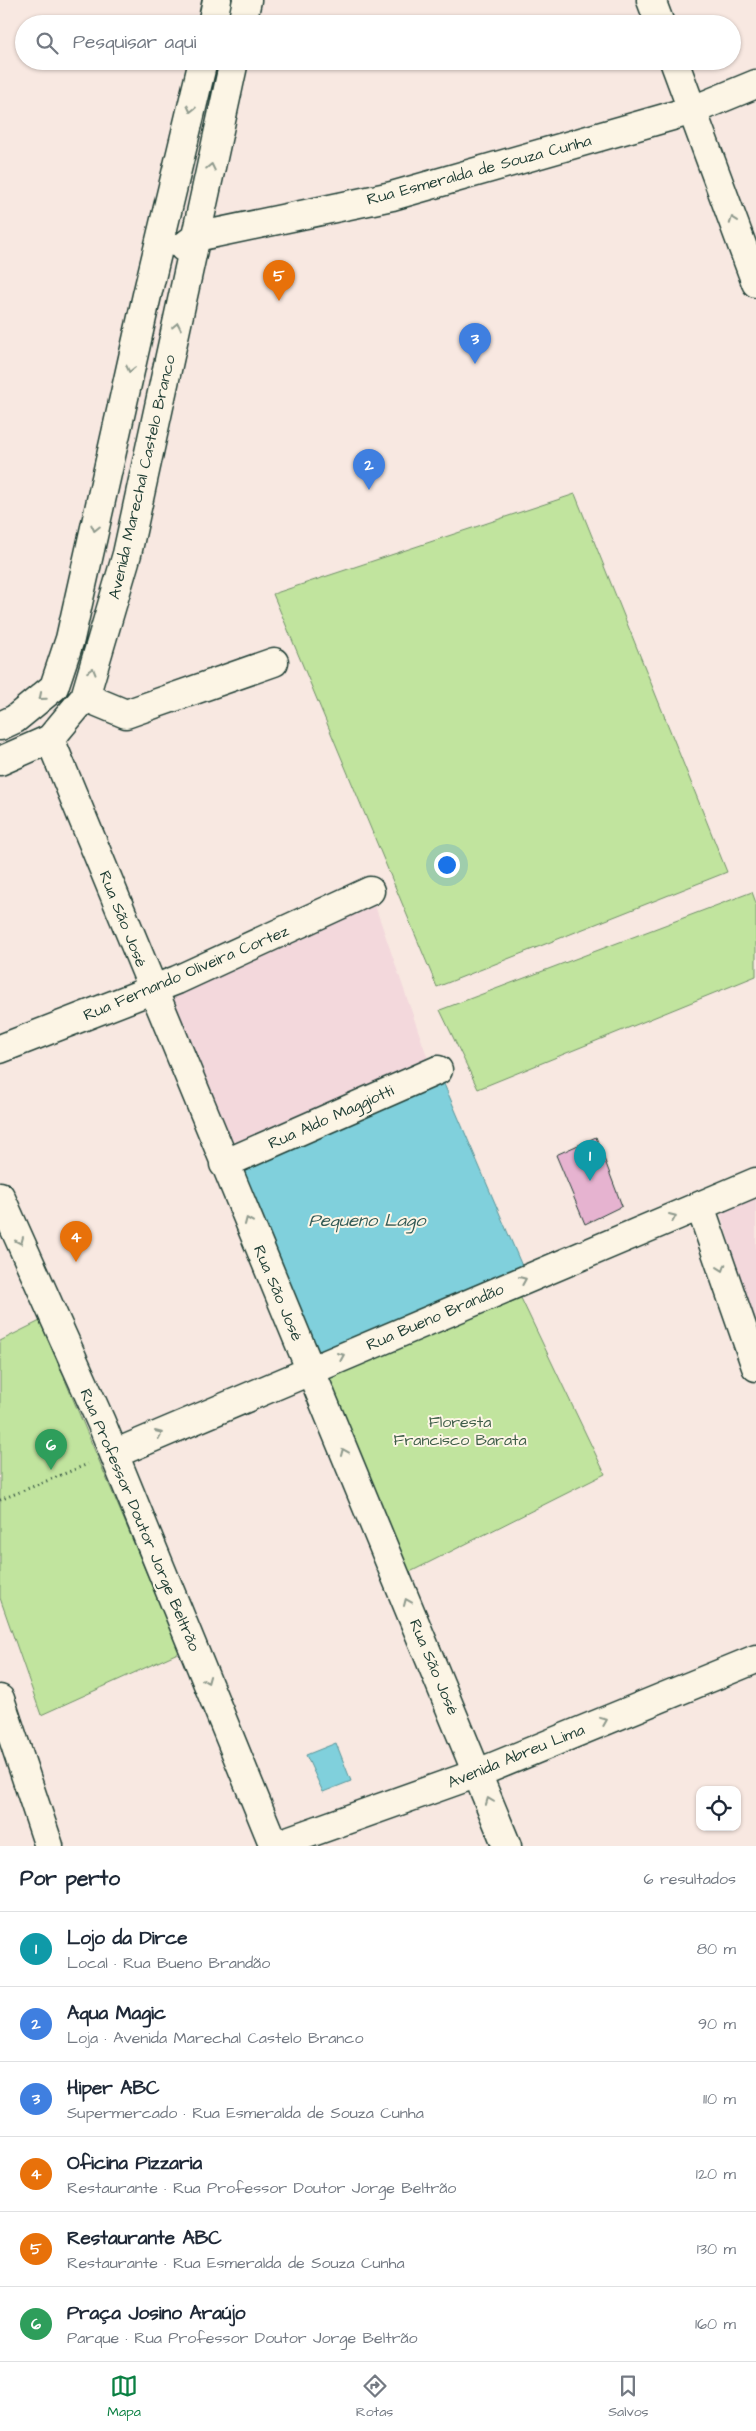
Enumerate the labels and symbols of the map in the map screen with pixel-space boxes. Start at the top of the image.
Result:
one-way arrow [186,104,197,113]
street label: Rua Esmeralda de Souza Cunha [364,129,594,211]
one-way arrow [205,163,216,172]
one-way arrow [729,217,739,225]
pin: 5 [263,260,295,301]
one-way arrow [171,322,182,331]
pin: 3 [459,323,491,364]
street label: Avenida Marechal Castelo Branco [103,353,181,601]
one-way arrow [126,365,136,374]
pin: 2 [353,449,385,490]
one-way arrow [90,523,101,532]
one-way arrow [87,667,97,675]
one-way arrow [39,691,48,699]
your location [434,852,460,878]
street label: Rua São José [94,868,152,971]
street label: Rua Fernando Oliveira Cortez [80,920,292,1026]
street label: Rua Aldo Maggiotti [265,1079,398,1155]
pin: 1 [574,1140,606,1181]
water label: Pequeno Lago [309,1208,427,1234]
one-way arrow [668,1213,677,1223]
one-way arrow [244,1217,254,1226]
pin: 4 [60,1221,92,1262]
one-way arrow [14,1236,24,1245]
street label: Rua São José [248,1242,308,1345]
one-way arrow [716,1263,726,1272]
one-way arrow [518,1275,527,1286]
street label: Rua Bueno Brandão [363,1278,507,1356]
one-way arrow [336,1352,345,1363]
street label: Rua Professor Doutor Jorge Beltrão [74,1385,205,1655]
park label: Floresta Francisco Barata [393,1411,527,1451]
pin: 6 [35,1429,67,1470]
one-way arrow [154,1430,163,1441]
one-way arrow [340,1448,350,1457]
one-way arrow [402,1598,413,1607]
street label: Rua São José [404,1616,464,1719]
one-way arrow [200,1675,211,1684]
one-way arrow [599,1717,608,1728]
street label: Avenida Abreu Lima [444,1719,588,1793]
one-way arrow [485,1797,495,1805]

